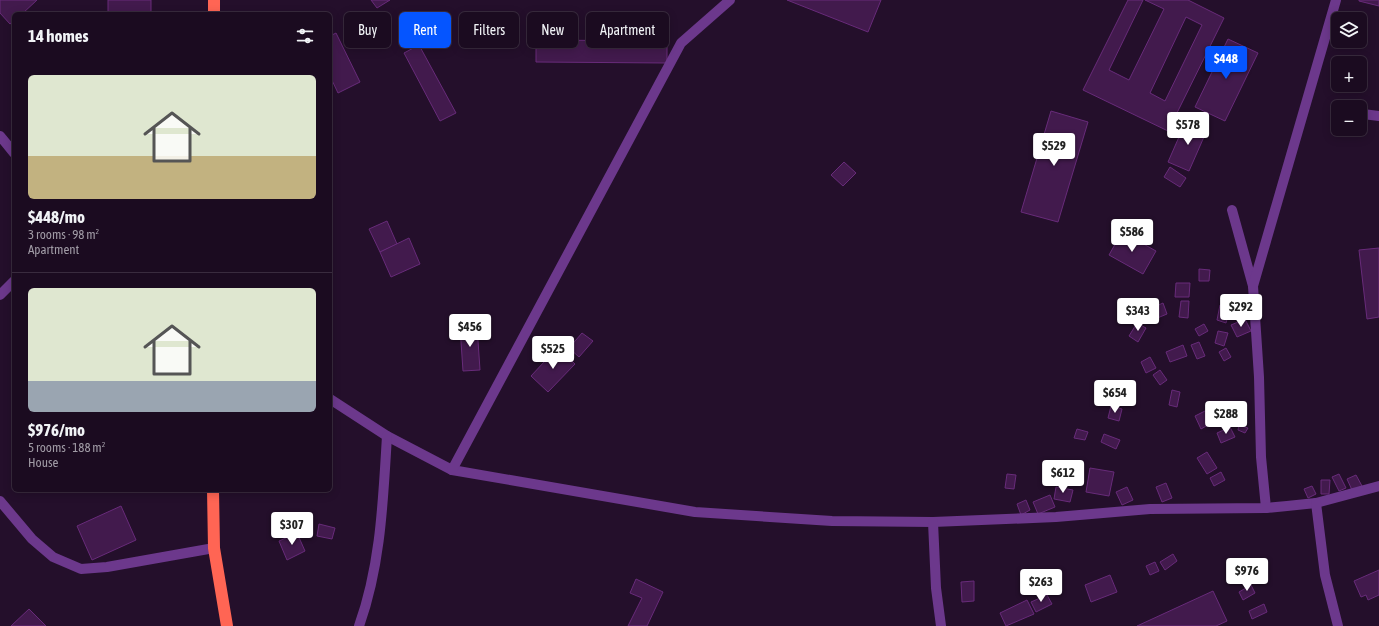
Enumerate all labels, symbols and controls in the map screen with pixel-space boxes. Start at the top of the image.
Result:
chip: Buy [344,12,391,48]
chip: Rent [399,12,451,48]
chip: Filters [459,12,519,48]
chip: New [527,12,578,48]
chip: Apartment [586,12,669,48]
map controls [1331,12,1367,136]
button: layers [1331,12,1367,48]
icon: filters [294,25,316,47]
text: 14 homes [28,26,89,46]
pin: $448 [1202,46,1250,80]
text: $448 [1214,51,1238,66]
button: + [1331,56,1367,92]
button: − [1331,100,1367,136]
icon: home [136,101,208,173]
pin: $578 [1164,112,1212,146]
text: $578 [1176,117,1200,132]
pin: $529 [1030,133,1078,167]
text: $529 [1042,138,1066,153]
text: $448/mo [28,207,85,227]
pin: $586 [1108,219,1156,253]
text: $586 [1120,224,1144,239]
text: 3 rooms · 98 m² [28,227,99,242]
text: Apartment [28,242,79,257]
pin: $292 [1217,294,1265,328]
pin: $343 [1114,298,1162,332]
text: $292 [1229,299,1253,314]
text: $343 [1126,303,1150,318]
icon: home [136,314,208,386]
pin: $456 [446,314,494,348]
text: $456 [458,319,482,334]
pin: $525 [529,336,577,370]
text: $525 [541,341,565,356]
pin: $654 [1091,380,1139,414]
text: $654 [1103,385,1127,400]
pin: $288 [1202,401,1250,435]
text: $288 [1214,406,1238,421]
text: $976/mo [28,420,85,440]
text: 5 rooms · 188 m² [28,440,105,455]
text: House [28,455,58,470]
pin: $612 [1039,460,1087,494]
text: $612 [1051,465,1075,480]
pin: $307 [268,512,316,546]
text: $307 [280,517,304,532]
pin: $976 [1223,558,1271,592]
text: $976 [1235,563,1259,578]
pin: $263 [1017,569,1065,603]
text: $263 [1029,574,1053,589]

